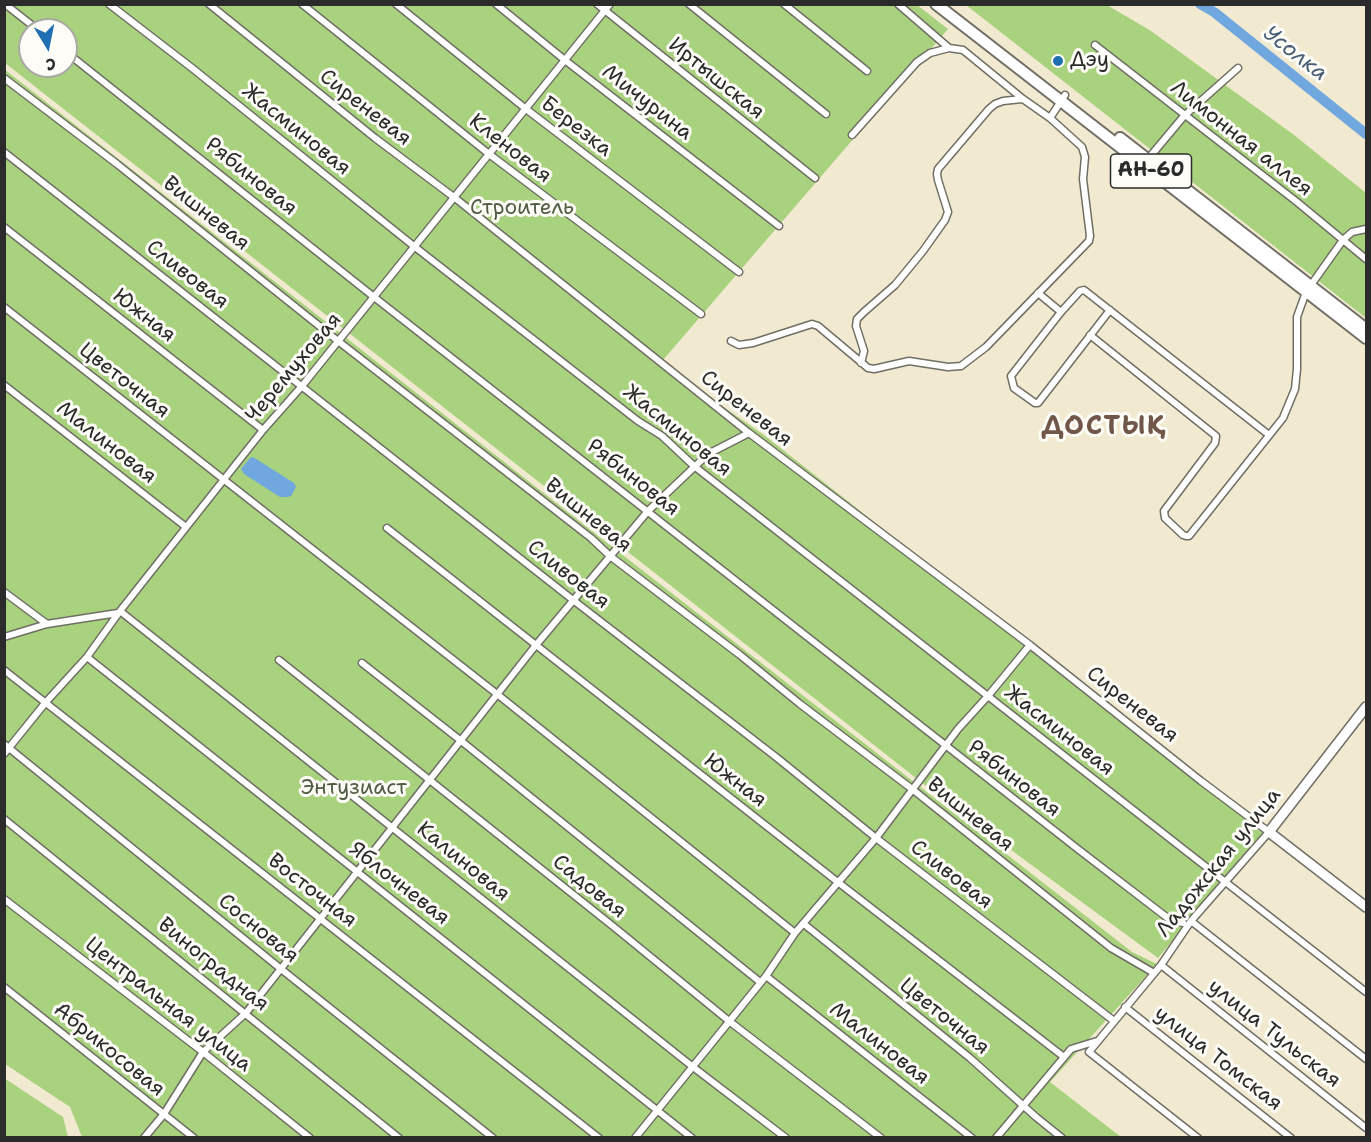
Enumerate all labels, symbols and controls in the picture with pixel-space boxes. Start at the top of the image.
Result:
north arrow [18,18,78,78]
water label: Усолка [1257,21,1333,87]
street label: Иртышская [663,33,769,125]
place label: Дэу [1070,48,1109,74]
text: С [44,53,58,75]
marker: Дэу [1051,54,1065,68]
street label: Мичурина [597,60,697,146]
street label: Сиреневая [314,64,416,152]
street label: Лимонная аллея [1165,76,1317,202]
street label: Жасминовая [237,79,355,181]
street label: Березка [535,91,617,163]
street label: Кленовая [464,109,556,189]
street label: Рябиновая [200,132,302,222]
road number: АН-60 [1110,154,1192,188]
street label: Вишневая [158,171,254,257]
park label: Строитель [470,196,574,222]
street label: Сливовая [141,235,233,315]
street label: Южная [108,284,180,348]
street label: Черемуховая [241,308,347,428]
street label: Цветочная [74,338,174,424]
street label: Сиреневая [695,365,797,453]
street label: Жасминовая [618,380,736,482]
street label: Малиновая [51,396,161,490]
district label: ДОСТЫҚ [1041,411,1167,443]
street label: Рябиновая [582,434,684,522]
street label: Вишневая [540,473,636,559]
street label: Сливовая [522,535,614,615]
street label: Сиреневая [1081,661,1183,749]
street label: Жасминовая [999,680,1119,782]
street label: Рябиновая [963,735,1065,823]
street label: Южная [699,749,771,813]
street label: Вишневая [922,772,1018,858]
park label: Энтузиаст [301,776,407,802]
street label: Ладожская улица [1151,784,1287,942]
street label: Калиновая [411,817,515,907]
street label: Сливовая [905,835,997,915]
street label: Яблочневая [344,837,454,931]
street label: Восточная [263,848,361,934]
street label: Садовая [547,850,631,924]
street label: Сосновая [213,889,303,969]
street label: Виноградная [152,913,274,1017]
street label: Центральная улица [80,932,256,1078]
street label: Цветочная [894,973,994,1061]
street label: улица Тульская [1203,974,1345,1094]
street label: Малиновая [824,997,934,1091]
street label: Абрикосовая [48,998,170,1102]
street label: улица Томская [1149,1001,1287,1117]

